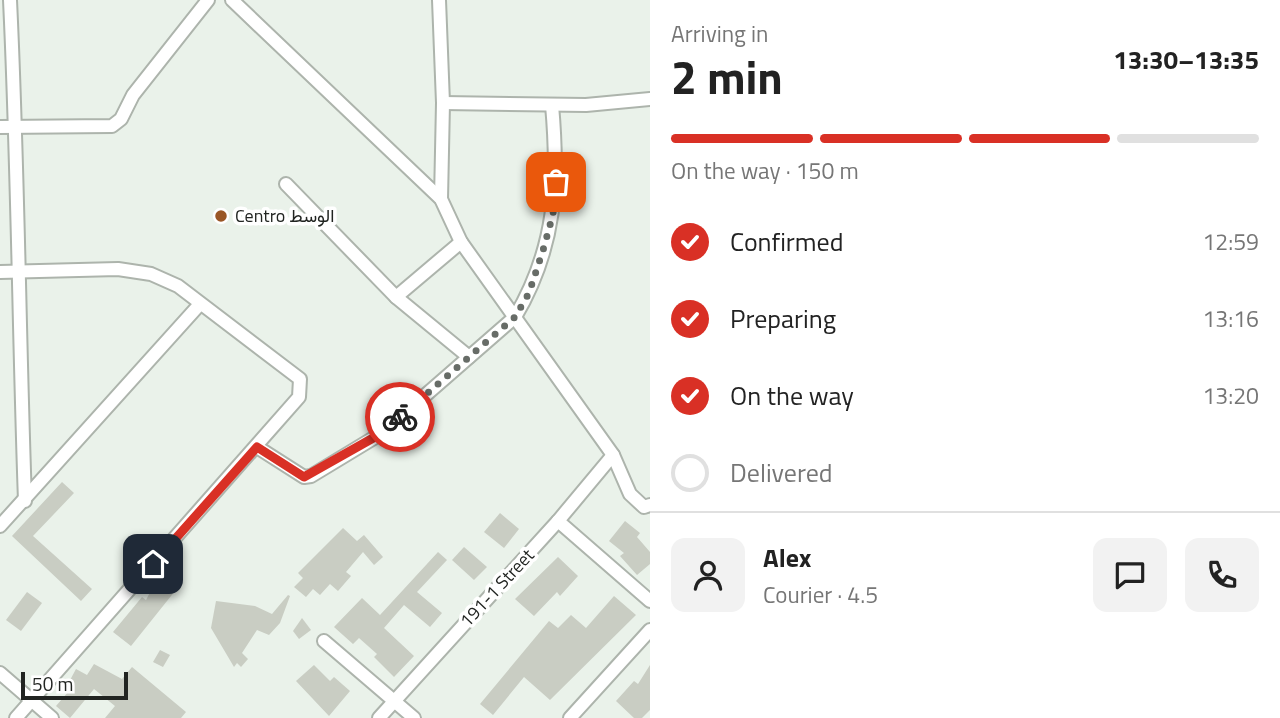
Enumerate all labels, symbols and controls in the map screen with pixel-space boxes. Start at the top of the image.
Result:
text: Arriving in [671,16,768,51]
text: 13:30–13:35 [1113,40,1259,79]
text: 2 min [671,42,783,112]
pin [526,152,586,212]
text: On the way · 150 m [671,153,859,188]
icon: bag [537,163,575,201]
place label: Centro الوسط [235,202,334,229]
marker: Centro الوسط [213,208,229,224]
text: Confirmed [730,222,844,261]
icon: check [671,223,709,261]
text: 12:59 [1202,224,1259,259]
text: Preparing [730,299,836,338]
icon: check [671,300,709,338]
text: 13:16 [1202,301,1259,336]
text: On the way [730,376,854,415]
icon: check [671,377,709,415]
text: 13:20 [1202,378,1259,413]
courier [365,382,435,452]
icon: bike [381,398,419,436]
text: Delivered [730,453,833,492]
pin [123,534,183,594]
button: person [671,538,745,612]
text: Alex [763,538,811,577]
button: chat [1093,538,1167,612]
button: phone [1185,538,1259,612]
street label: 191-1 Street [453,542,541,633]
icon: home [134,545,172,583]
text: Courier · 4.5 [763,577,878,612]
scale bar [21,669,128,701]
text: 50 m [32,669,73,698]

